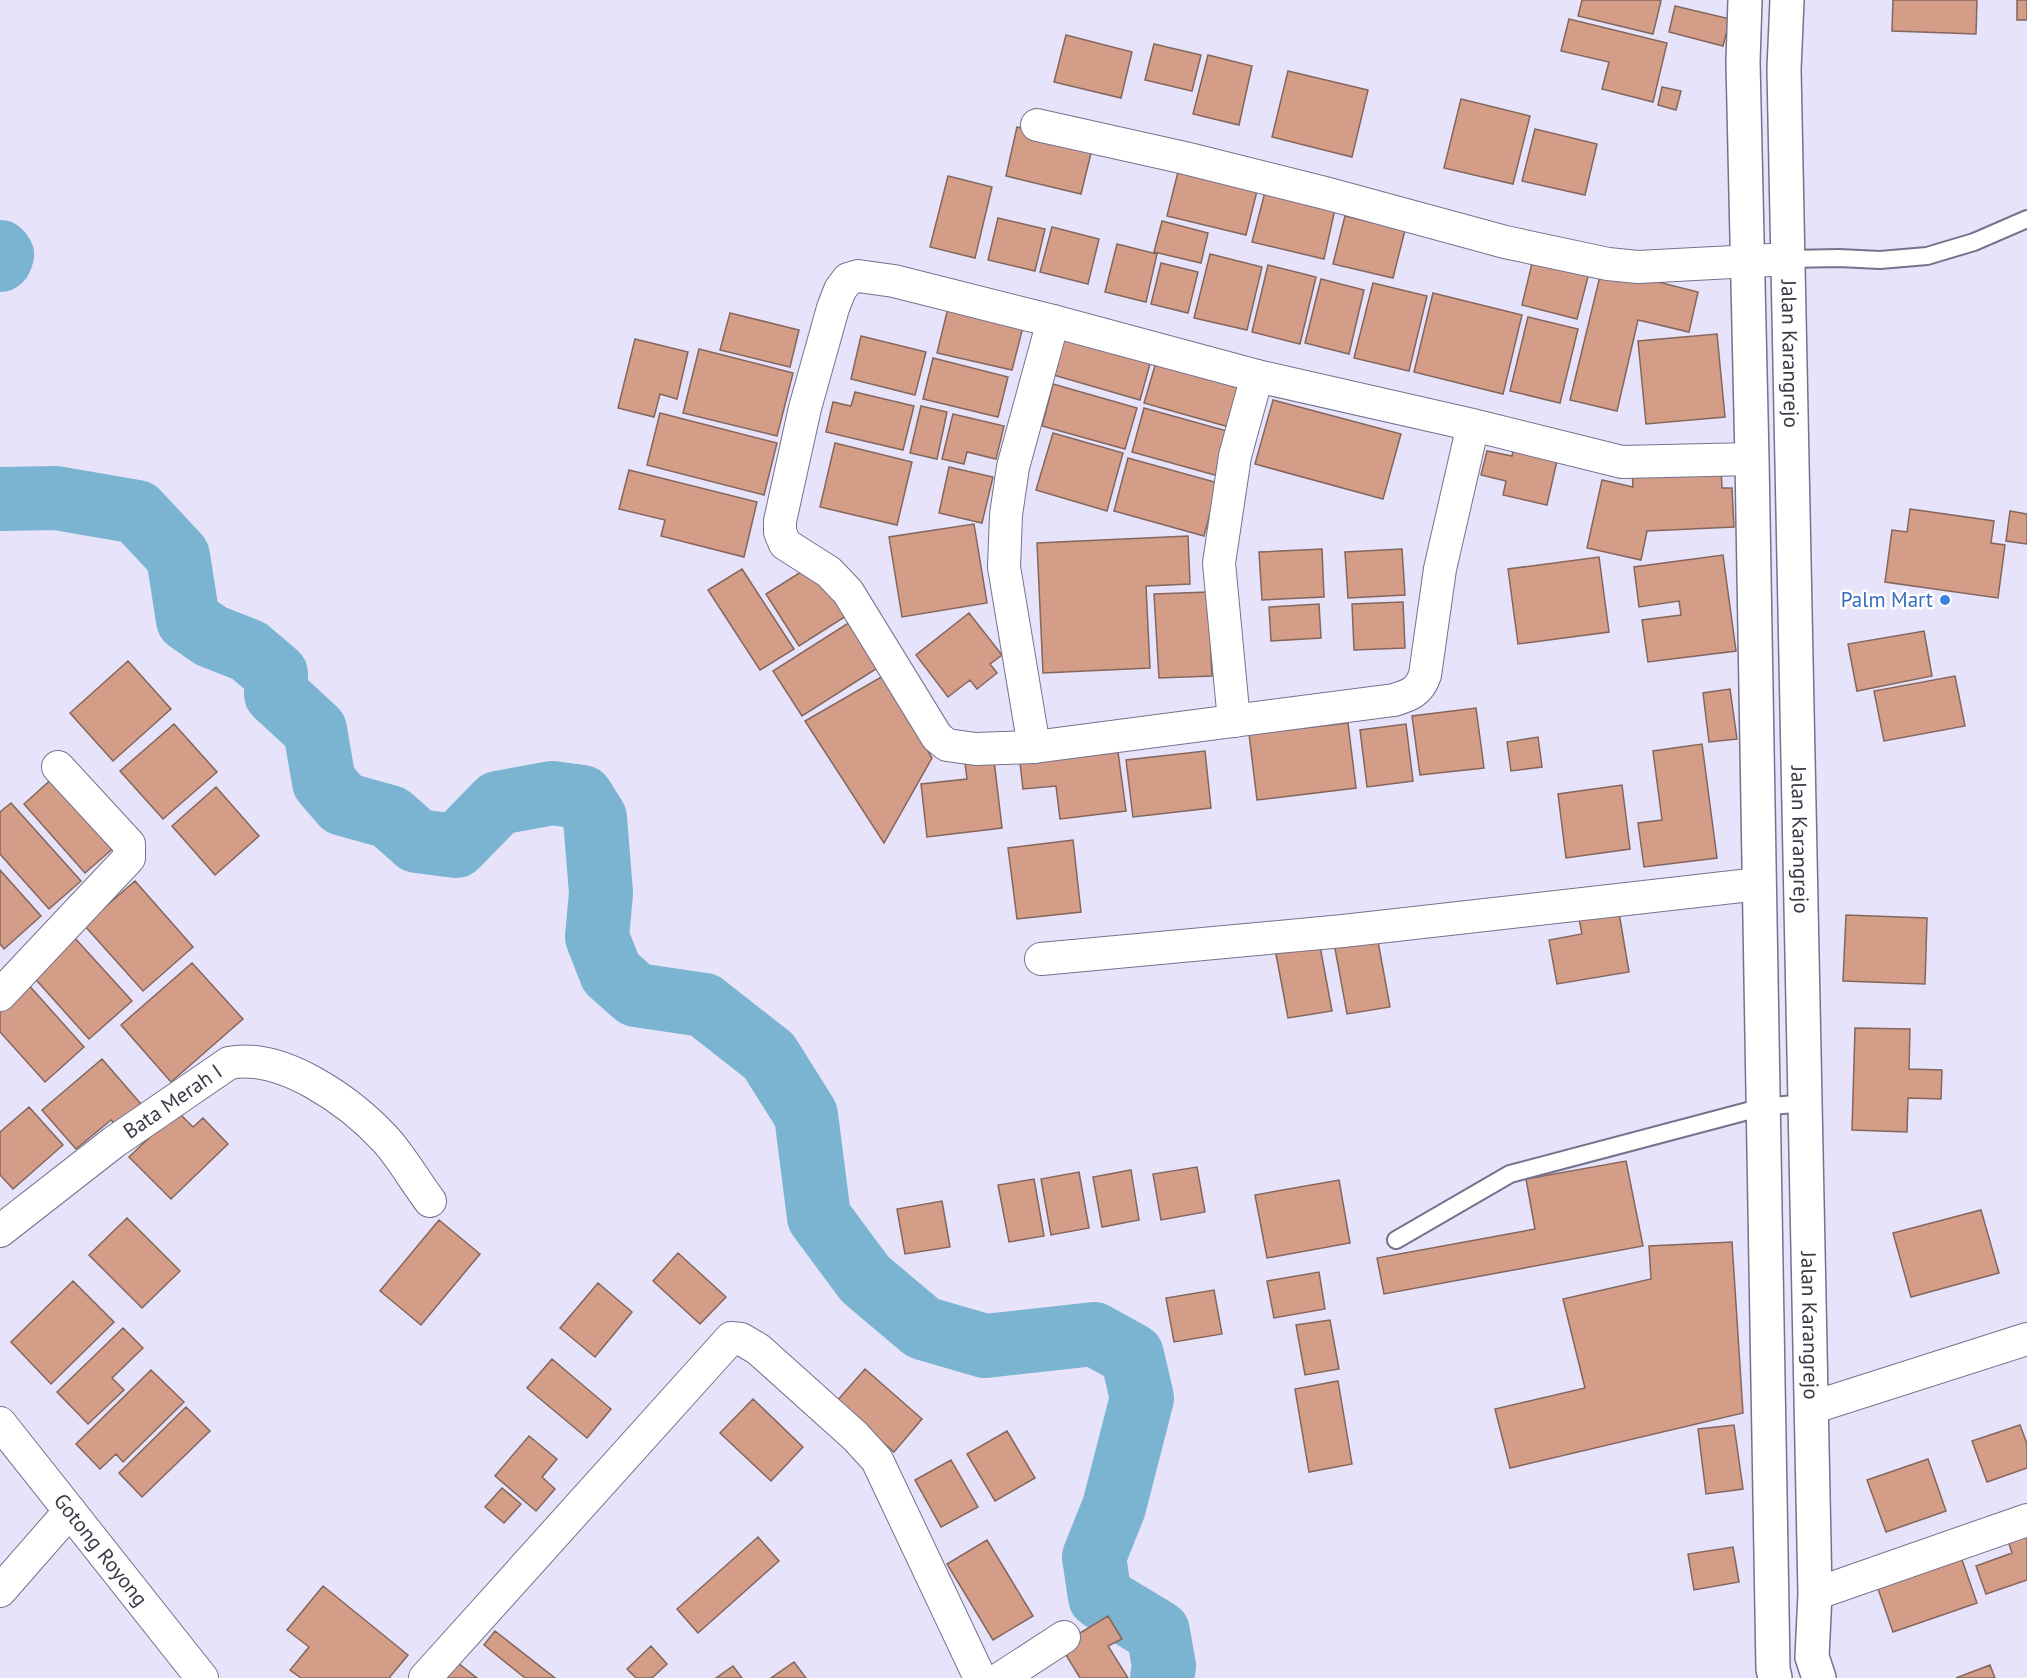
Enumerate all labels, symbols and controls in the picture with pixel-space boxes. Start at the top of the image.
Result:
street label: Jalan Karangrejo [1775,279,1805,428]
place label: Palm Mart [1841,586,1933,613]
marker: Palm Mart [1938,593,1952,607]
street label: Jalan Karangrejo [1785,765,1815,914]
street label: Bata Merah I [118,1058,227,1145]
street label: Jalan Karangrejo [1795,1250,1825,1400]
street label: Gotong Royong [48,1488,154,1612]

